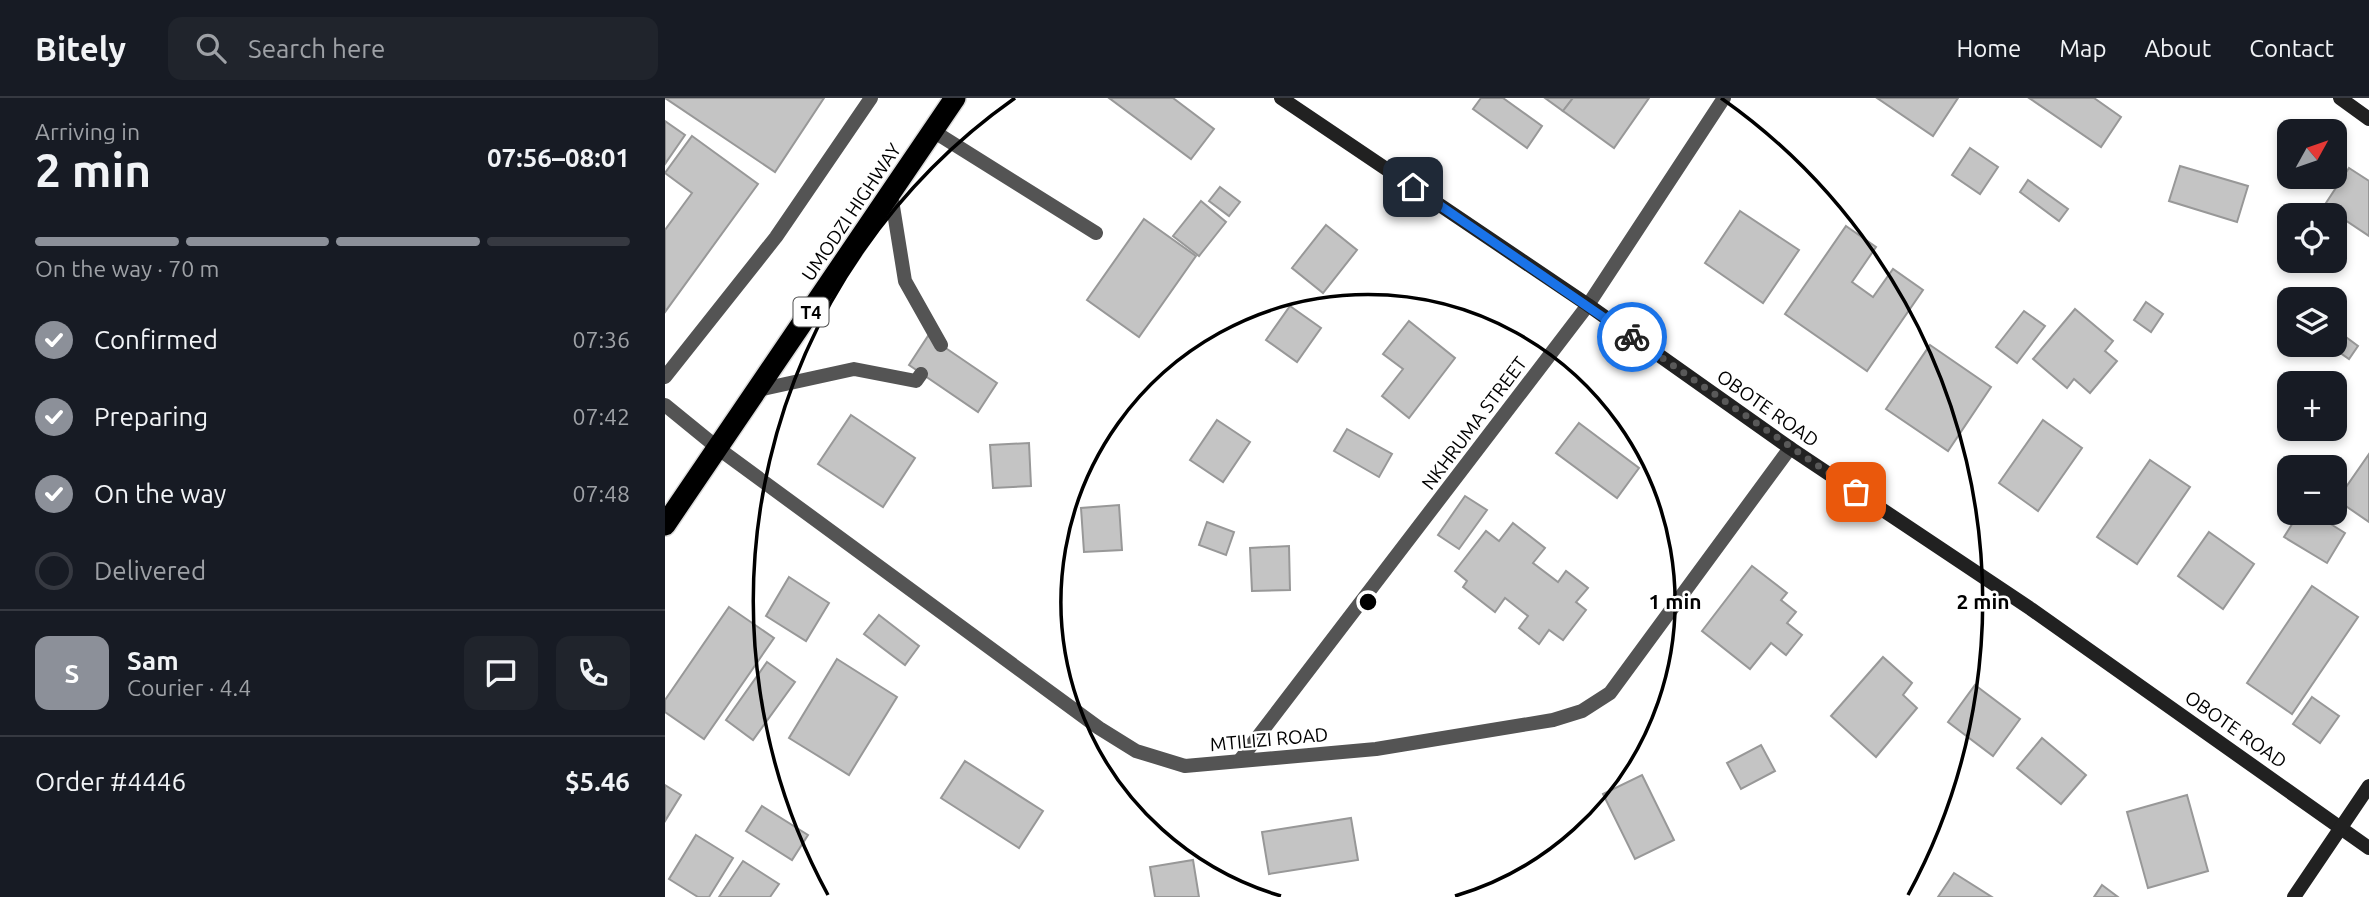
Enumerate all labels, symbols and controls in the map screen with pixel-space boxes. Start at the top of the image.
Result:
search box [168,17,658,80]
icon: search [192,29,230,67]
text: Bitely [35,30,126,67]
text: Search here [248,34,385,63]
text: Home [1956,35,2021,62]
text: Map [2059,35,2106,62]
text: About [2144,35,2211,62]
text: Contact [2249,35,2334,62]
text: Arriving in [35,119,140,144]
north arrow [2277,119,2347,189]
map controls [2277,119,2347,525]
street label: UMODZI HIGHWAY [797,139,905,285]
text: 07:56–08:01 [487,143,630,172]
text: 2 min [35,144,151,196]
pin [1383,157,1443,217]
icon: home [1394,168,1432,206]
button: locate [2277,203,2347,273]
text: On the way · 70 m [35,256,219,281]
button: layers [2277,287,2347,357]
road number: T4 [793,298,829,327]
courier [1597,302,1667,372]
icon: bike [1613,318,1651,356]
icon: check [35,321,73,359]
text: Confirmed [94,325,218,354]
text: 07:36 [572,327,630,352]
street label: NKHRUMA STREET [1417,352,1531,494]
street label: OBOTE ROAD [1713,365,1823,451]
button: + [2277,371,2347,441]
icon: check [35,398,73,436]
text: Preparing [94,402,208,431]
text: 07:42 [572,404,630,429]
button: − [2277,455,2347,525]
pin [1826,462,1886,522]
icon: bag [1837,473,1875,511]
icon: check [35,475,73,513]
text: On the way [94,479,226,508]
text: 07:48 [572,481,630,506]
text: Delivered [94,556,206,585]
text: 1 min [1648,589,1702,613]
text: 2 min [1956,589,2010,613]
centre of rings [1356,590,1380,614]
button: chat [464,636,538,710]
button: phone [556,636,630,710]
text: Sam [127,646,179,675]
text: S [65,659,79,688]
text: Courier · 4.4 [127,675,251,700]
street label: OBOTE ROAD [2181,686,2291,772]
street label: MTILIZI ROAD [1209,723,1329,755]
text: Order #4446 [35,767,186,796]
text: $5.46 [565,767,630,796]

